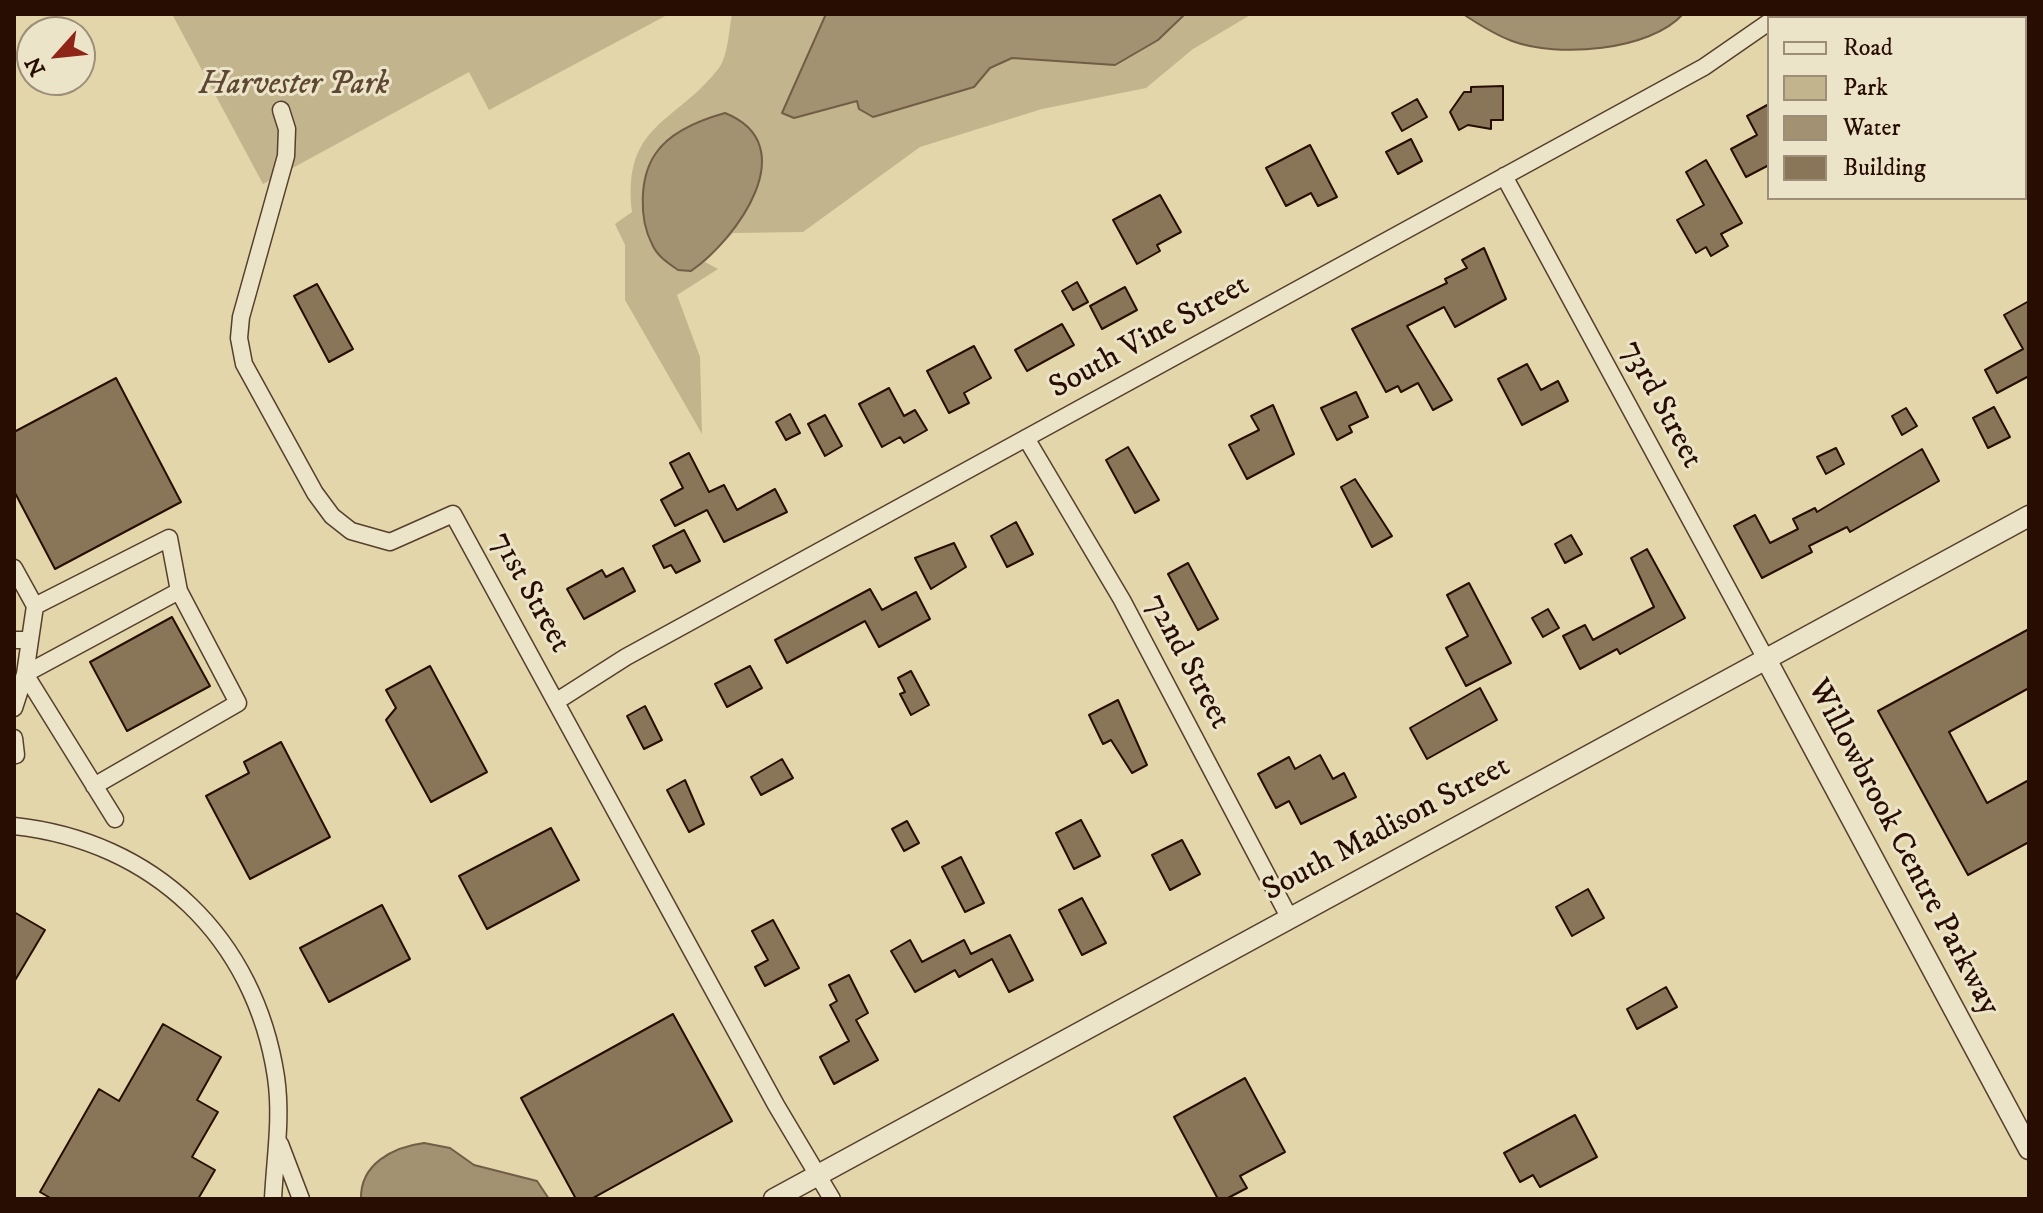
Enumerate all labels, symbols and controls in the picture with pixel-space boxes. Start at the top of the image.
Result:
north arrow [16,16,96,96]
legend [1767,16,2027,200]
text: Road [1843,33,1893,63]
text: N [20,52,52,80]
park label: Harvester Park [199,67,389,105]
text: Park [1843,73,1888,103]
text: Water [1843,113,1900,143]
text: Building [1843,153,1926,183]
street label: South Vine Street [1043,267,1257,409]
street label: 73rd Street [1610,335,1710,475]
street label: 71st Street [480,526,578,660]
street label: 72nd Street [1134,588,1238,736]
street label: Willowbrook Centre Parkway [1797,673,2007,1023]
street label: South Madison Street [1257,749,1517,911]

